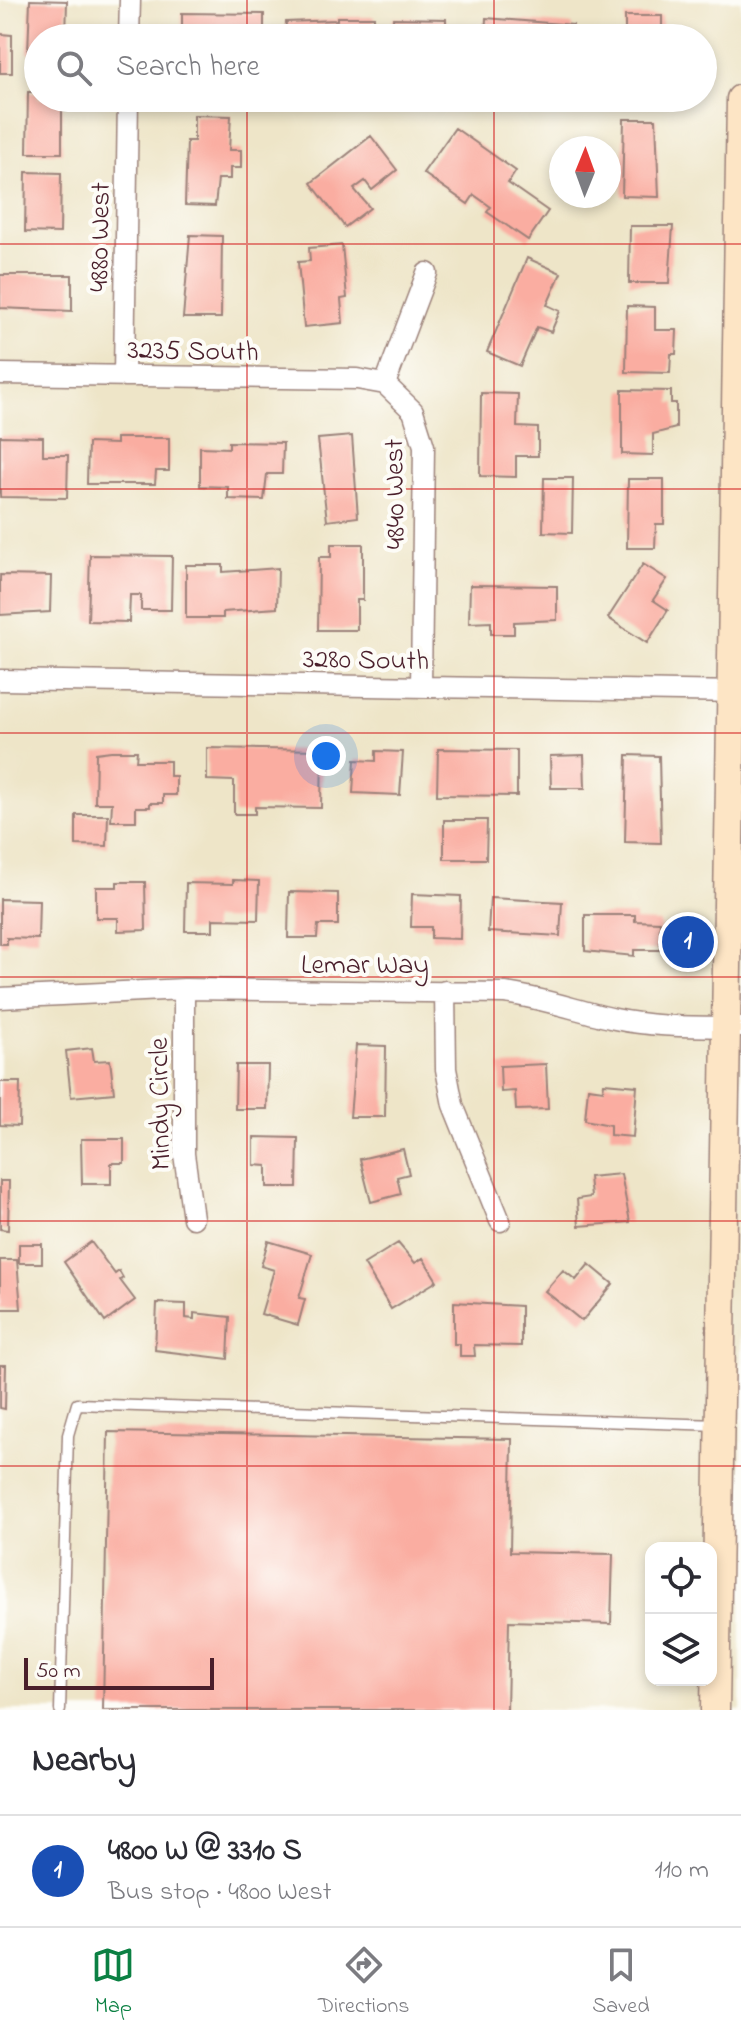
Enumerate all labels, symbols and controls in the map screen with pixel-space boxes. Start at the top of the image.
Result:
search box [24,24,717,112]
icon: search [52,46,96,90]
text: Search here [116,46,260,90]
north arrow [549,136,621,208]
street label: 4880 West [80,182,123,292]
street label: 3235 South [127,331,259,374]
street label: 4840 West [375,438,418,550]
street label: 3280 South [302,640,429,683]
your location [306,736,346,776]
pin: 1 [662,912,714,972]
street label: Lemar Way [301,946,429,987]
street label: Mindy Circle [140,1037,183,1171]
map controls [645,1542,717,1686]
button: locate [645,1542,717,1614]
button: layers [645,1614,717,1686]
scale bar [24,1654,214,1690]
text: 50 m [36,1656,81,1688]
text: Nearby [32,1737,136,1787]
text: 4800 W @ 3310 S [108,1830,302,1874]
text: 1 [54,1852,62,1890]
text: 110 m [655,1852,709,1890]
text: Bus stop · 4800 West [108,1874,331,1912]
tab: Map [91,1943,135,2023]
tab: Directions [318,1943,409,2023]
tab: Saved [592,1943,650,2023]

